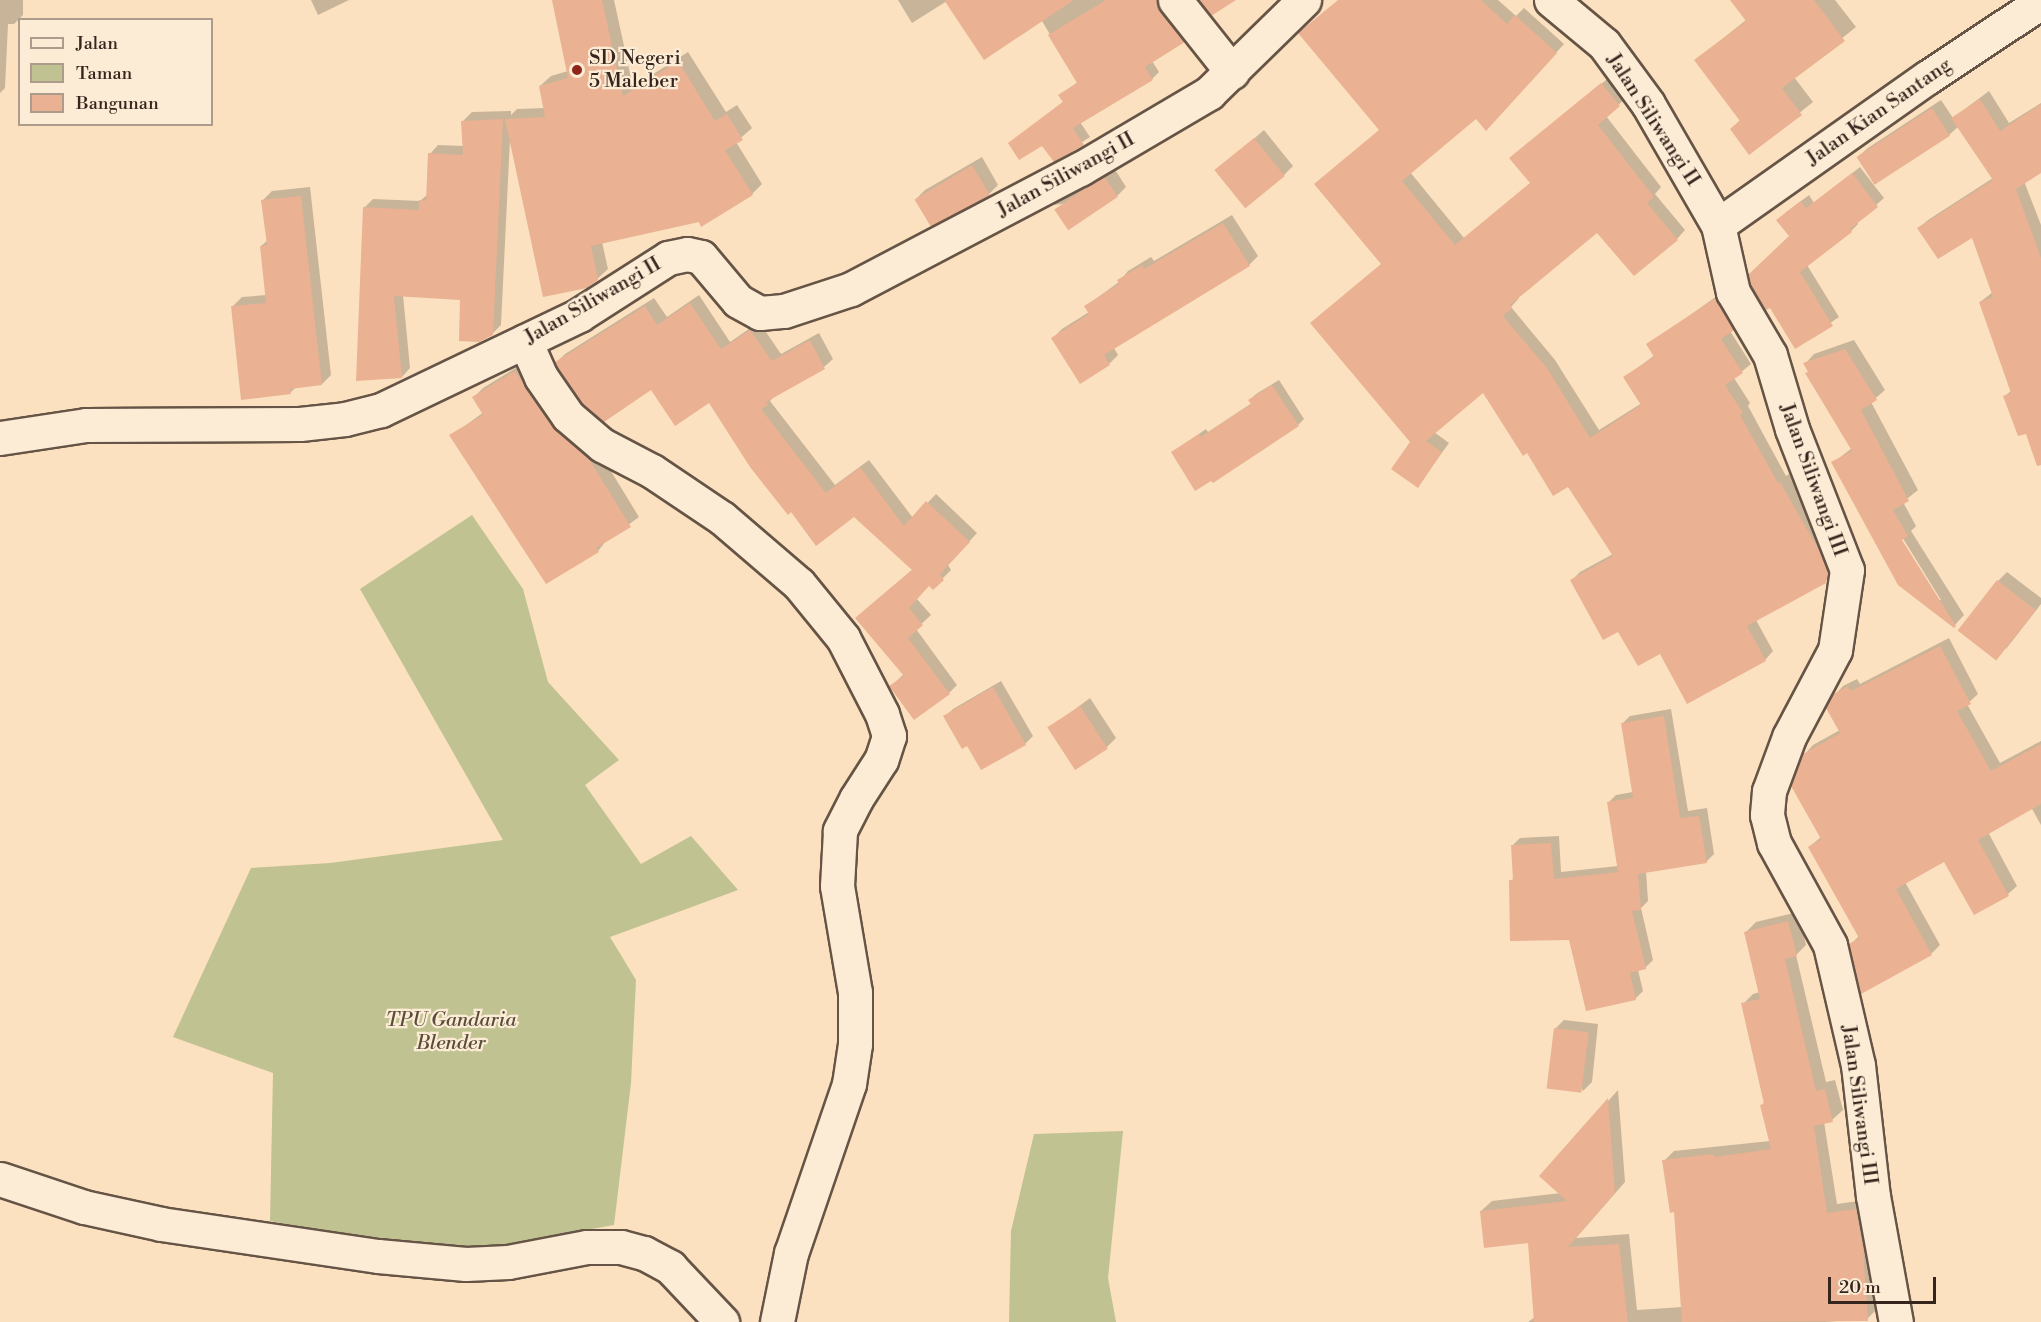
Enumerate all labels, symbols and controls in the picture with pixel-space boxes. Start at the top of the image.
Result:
legend [18,18,213,126]
text: Jalan [76,32,118,55]
place label: SD Negeri 5 Maleber [589,46,681,93]
street label: Jalan Siliwangi II [1601,49,1705,191]
street label: Jalan Kian Santang [1802,53,1956,171]
text: Taman [76,62,132,85]
marker: SD Negeri 5 Maleber [570,63,584,77]
text: Bangunan [76,92,159,115]
street label: Jalan Siliwangi II [993,127,1139,223]
street label: Jalan Siliwangi II [521,252,665,350]
street label: Jalan Siliwangi III [1774,400,1852,560]
park label: TPU Gandaria Blender [386,1008,516,1055]
street label: Jalan Siliwangi III [1836,1024,1882,1186]
scale bar [1831,1265,1939,1303]
text: 20 m [1839,1276,1881,1299]

